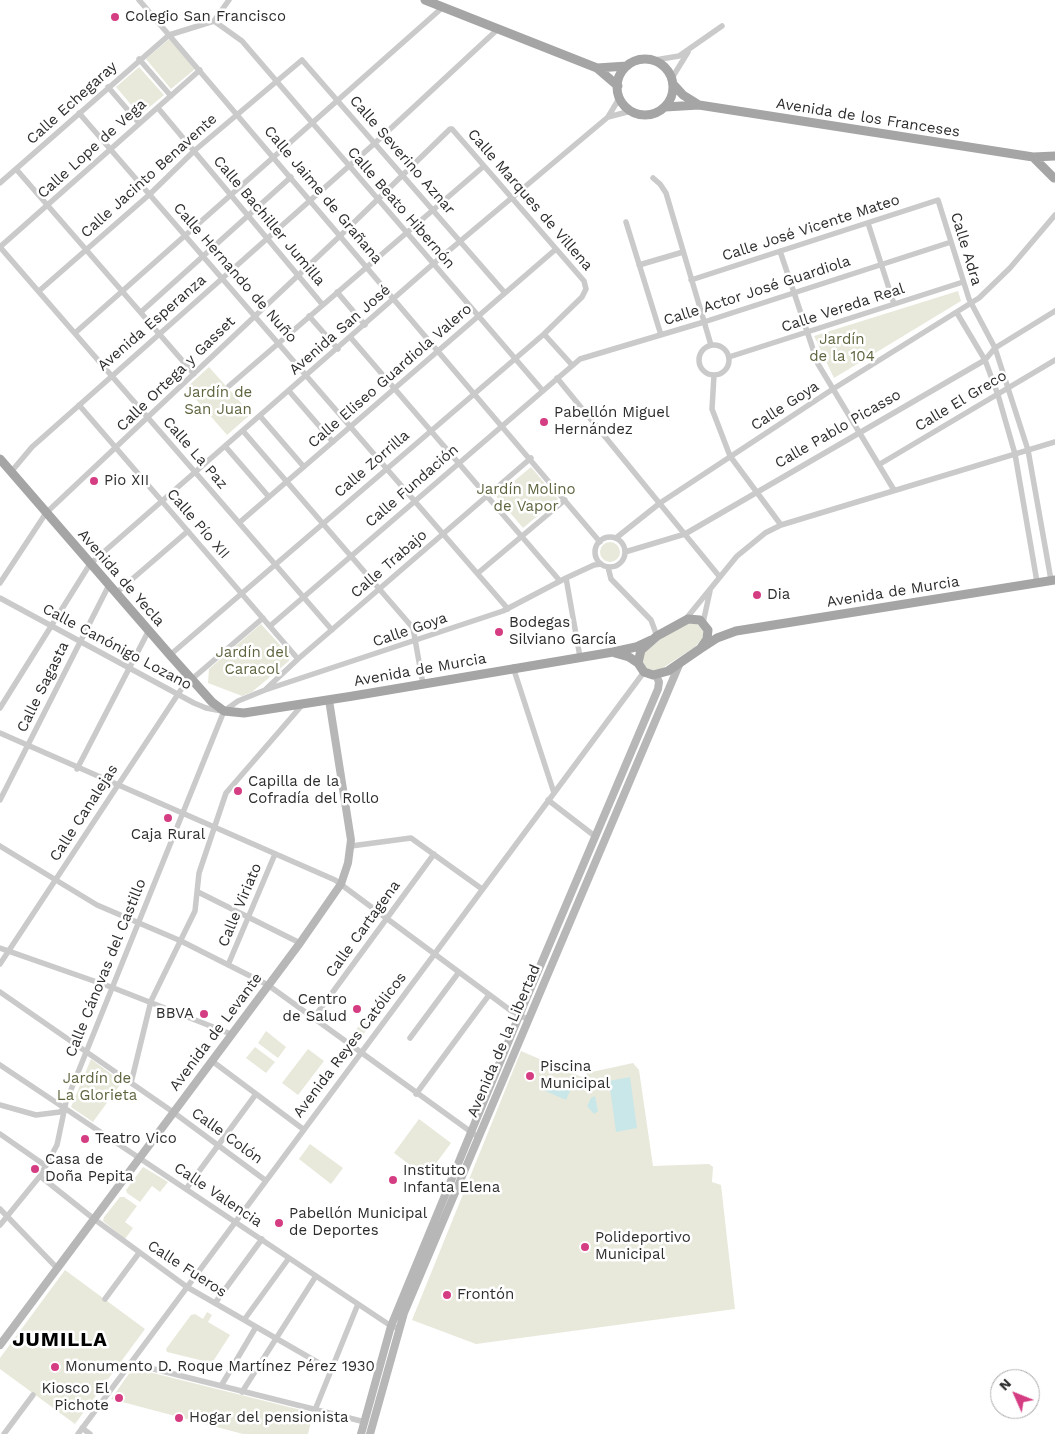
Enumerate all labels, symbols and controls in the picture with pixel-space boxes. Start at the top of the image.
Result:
place label: Colegio San Francisco [125,8,286,26]
marker: Colegio San Francisco [109,11,121,23]
street label: Calle Echegaray [23,58,121,148]
street label: Calle Severino Aznar [345,92,459,218]
street label: Calle Lope de Vega [34,95,150,203]
street label: Avenida de los Franceses [775,95,961,141]
street label: Calle Jacinto Benavente [77,110,221,242]
street label: Calle Jaime de Grañana [260,122,386,268]
street label: Calle Marques de Villena [464,126,596,274]
street label: Calle Beato Hibernón [343,143,459,273]
street label: Calle Bachiller Jumilla [209,152,329,290]
street label: Calle José Vicente Mateo [720,191,902,265]
street label: Calle Hernando de Nuño [169,199,301,347]
street label: Calle Adra [946,210,986,288]
street label: Calle Actor José Guardiola [661,252,853,330]
street label: Avenida Esperanza [94,271,210,375]
street label: Calle Vereda Real [779,280,907,336]
street label: Avenida San José [286,281,394,379]
street label: Calle Eliseo Guardiola Valero [304,300,476,452]
street label: Calle Ortega y Gasset [113,313,239,435]
park label: Jardín de la 104 [809,331,875,366]
street label: Calle El Greco [912,367,1010,435]
street label: Calle Goya [748,377,822,435]
park label: Jardín de San Juan [184,384,252,419]
street label: Calle Pablo Picasso [772,386,904,472]
place label: Pabellón Miguel Hernández [554,404,670,439]
street label: Calle La Paz [159,413,231,493]
marker: Pabellón Miguel Hernández [538,416,550,428]
street label: Calle Zorrilla [331,426,413,502]
street label: Calle Fundación [362,441,462,531]
place label: Pio XII [104,472,149,490]
marker: Pio XII [88,475,100,487]
park label: Jardín Molino de Vapor [477,481,575,516]
street label: Calle Pío XII [163,485,233,563]
street label: Avenida de Yecla [74,526,168,630]
street label: Calle Trabajo [347,526,431,602]
street label: Avenida de Murcia [825,573,961,611]
place label: Dia [767,586,790,604]
marker: Dia [751,589,763,601]
street label: Calle Canónigo Lozano [39,600,195,694]
street label: Calle Goya [370,609,450,651]
place label: Bodegas Silviano García [509,614,617,649]
marker: Bodegas Silviano García [493,626,505,638]
street label: Calle Sagasta [13,639,73,735]
park label: Jardín del Caracol [215,644,289,679]
street label: Avenida de Murcia [352,650,488,690]
street label: Calle Canalejas [46,761,122,865]
place label: Capilla de la Cofradía del Rollo [248,773,379,808]
marker: Capilla de la Cofradía del Rollo [232,785,244,797]
marker: Caja Rural [162,812,174,824]
place label: Caja Rural [131,826,205,844]
street label: Calle Viriato [214,861,266,949]
street label: Calle Cánovas del Castillo [62,876,150,1060]
street label: Calle Cartagena [322,877,404,981]
street label: Avenida de la Libertad [464,962,544,1120]
street label: Avenida Reyes Católicos [289,969,411,1121]
street label: Avenida de Levante [166,970,266,1094]
place label: Centro de Salud [283,991,347,1026]
marker: Centro de Salud [351,1003,363,1015]
place label: BBVA [156,1005,194,1023]
marker: BBVA [198,1008,210,1020]
place label: Piscina Municipal [540,1058,610,1093]
park label: Jardín de La Glorieta [57,1070,137,1105]
marker: Piscina Municipal [524,1070,536,1082]
street label: Calle Colón [188,1104,266,1168]
place label: Teatro Vico [95,1130,177,1148]
marker: Teatro Vico [79,1133,91,1145]
place label: Casa de Doña Pepita [45,1151,134,1186]
street label: Calle Valencia [170,1159,266,1231]
place label: Instituto Infanta Elena [403,1162,500,1197]
marker: Casa de Doña Pepita [29,1163,41,1175]
marker: Instituto Infanta Elena [387,1174,399,1186]
place label: Pabellón Municipal de Deportes [289,1205,427,1240]
marker: Pabellón Municipal de Deportes [273,1217,285,1229]
place label: Polideportivo Municipal [595,1229,691,1264]
street label: Calle Fueros [144,1237,230,1301]
marker: Polideportivo Municipal [579,1241,591,1253]
place label: Frontón [457,1286,514,1304]
marker: Frontón [441,1289,453,1301]
district label: JUMILLA [11,1328,109,1352]
place label: Monumento D. Roque Martínez Pérez 1930 [65,1358,375,1376]
marker: Monumento D. Roque Martínez Pérez 1930 [49,1361,61,1373]
north arrow [990,1369,1040,1419]
text: N [996,1375,1014,1394]
place label: Kiosco El Pichote [42,1380,109,1415]
marker: Kiosco El Pichote [113,1392,125,1404]
place label: Hogar del pensionista [189,1409,349,1427]
marker: Hogar del pensionista [173,1412,185,1424]

